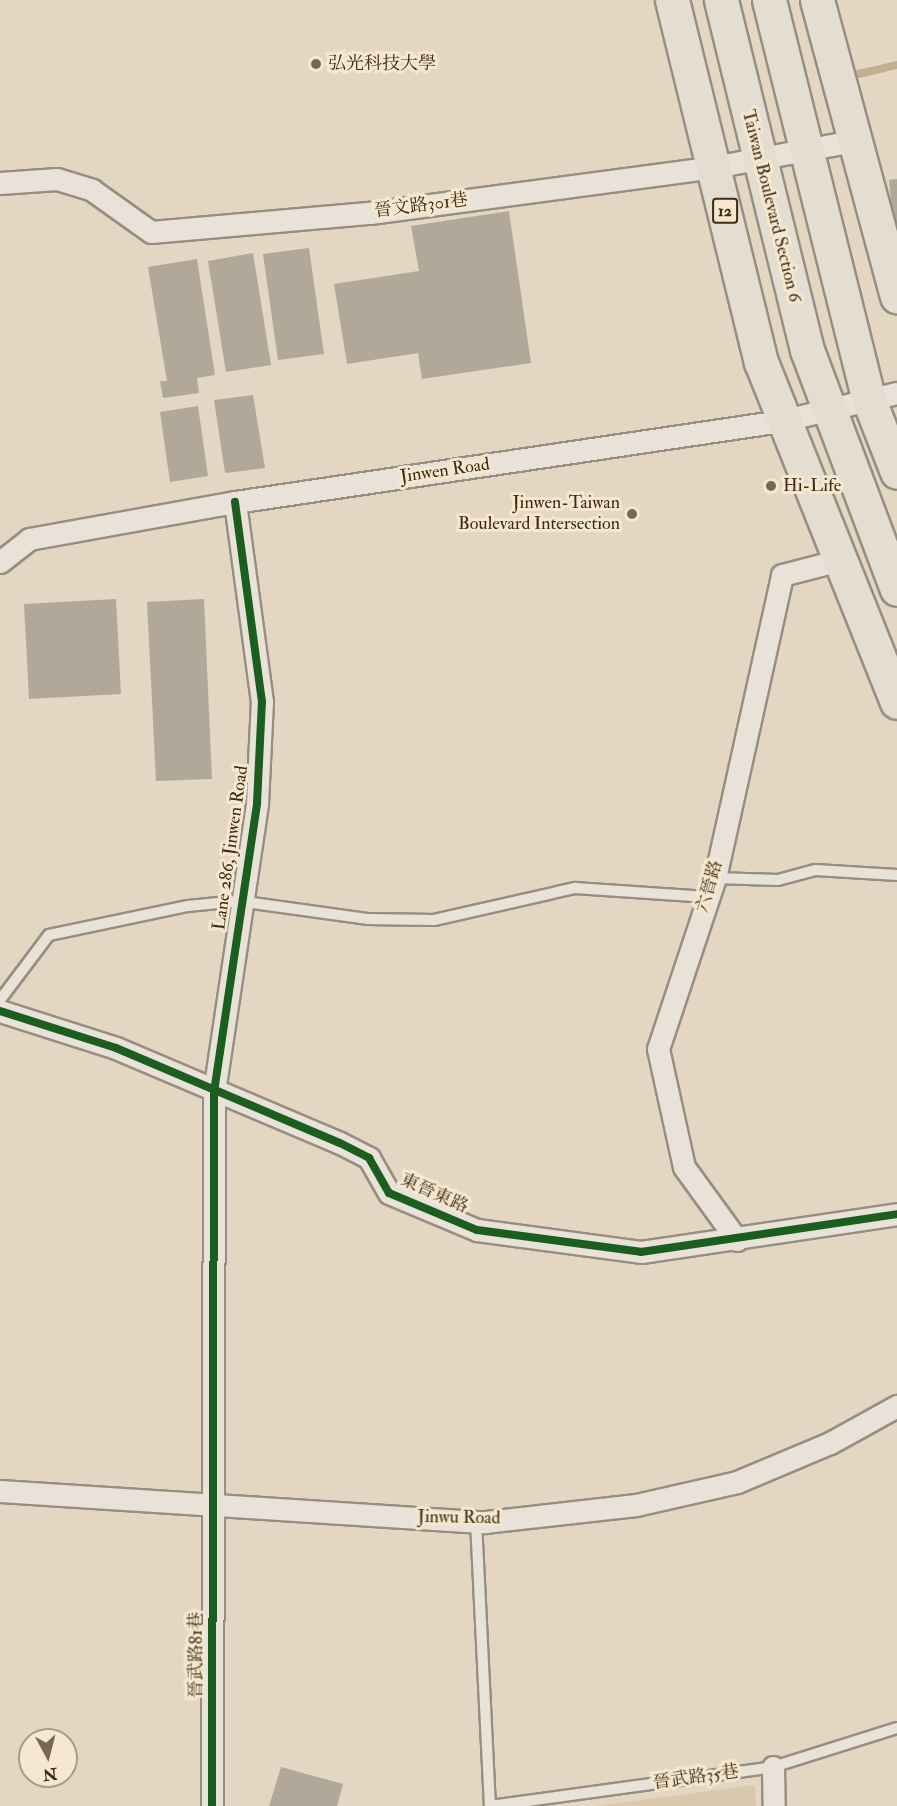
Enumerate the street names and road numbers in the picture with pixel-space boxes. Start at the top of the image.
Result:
street label: Taiwan Boulevard Section 6 [737,108,805,304]
street label: 晉文路301巷 [373,190,469,222]
road number: 12 [712,198,738,224]
street label: Jinwen Road [399,454,491,488]
street label: Lane 286, Jinwen Road [209,764,253,932]
street label: 六晉路 [692,858,728,916]
street label: 東晉東路 [397,1169,471,1219]
street label: Jinwu Road [417,1506,501,1530]
street label: 晉武路81巷 [186,1612,208,1698]
street label: 晉武路35巷 [652,1761,740,1795]

